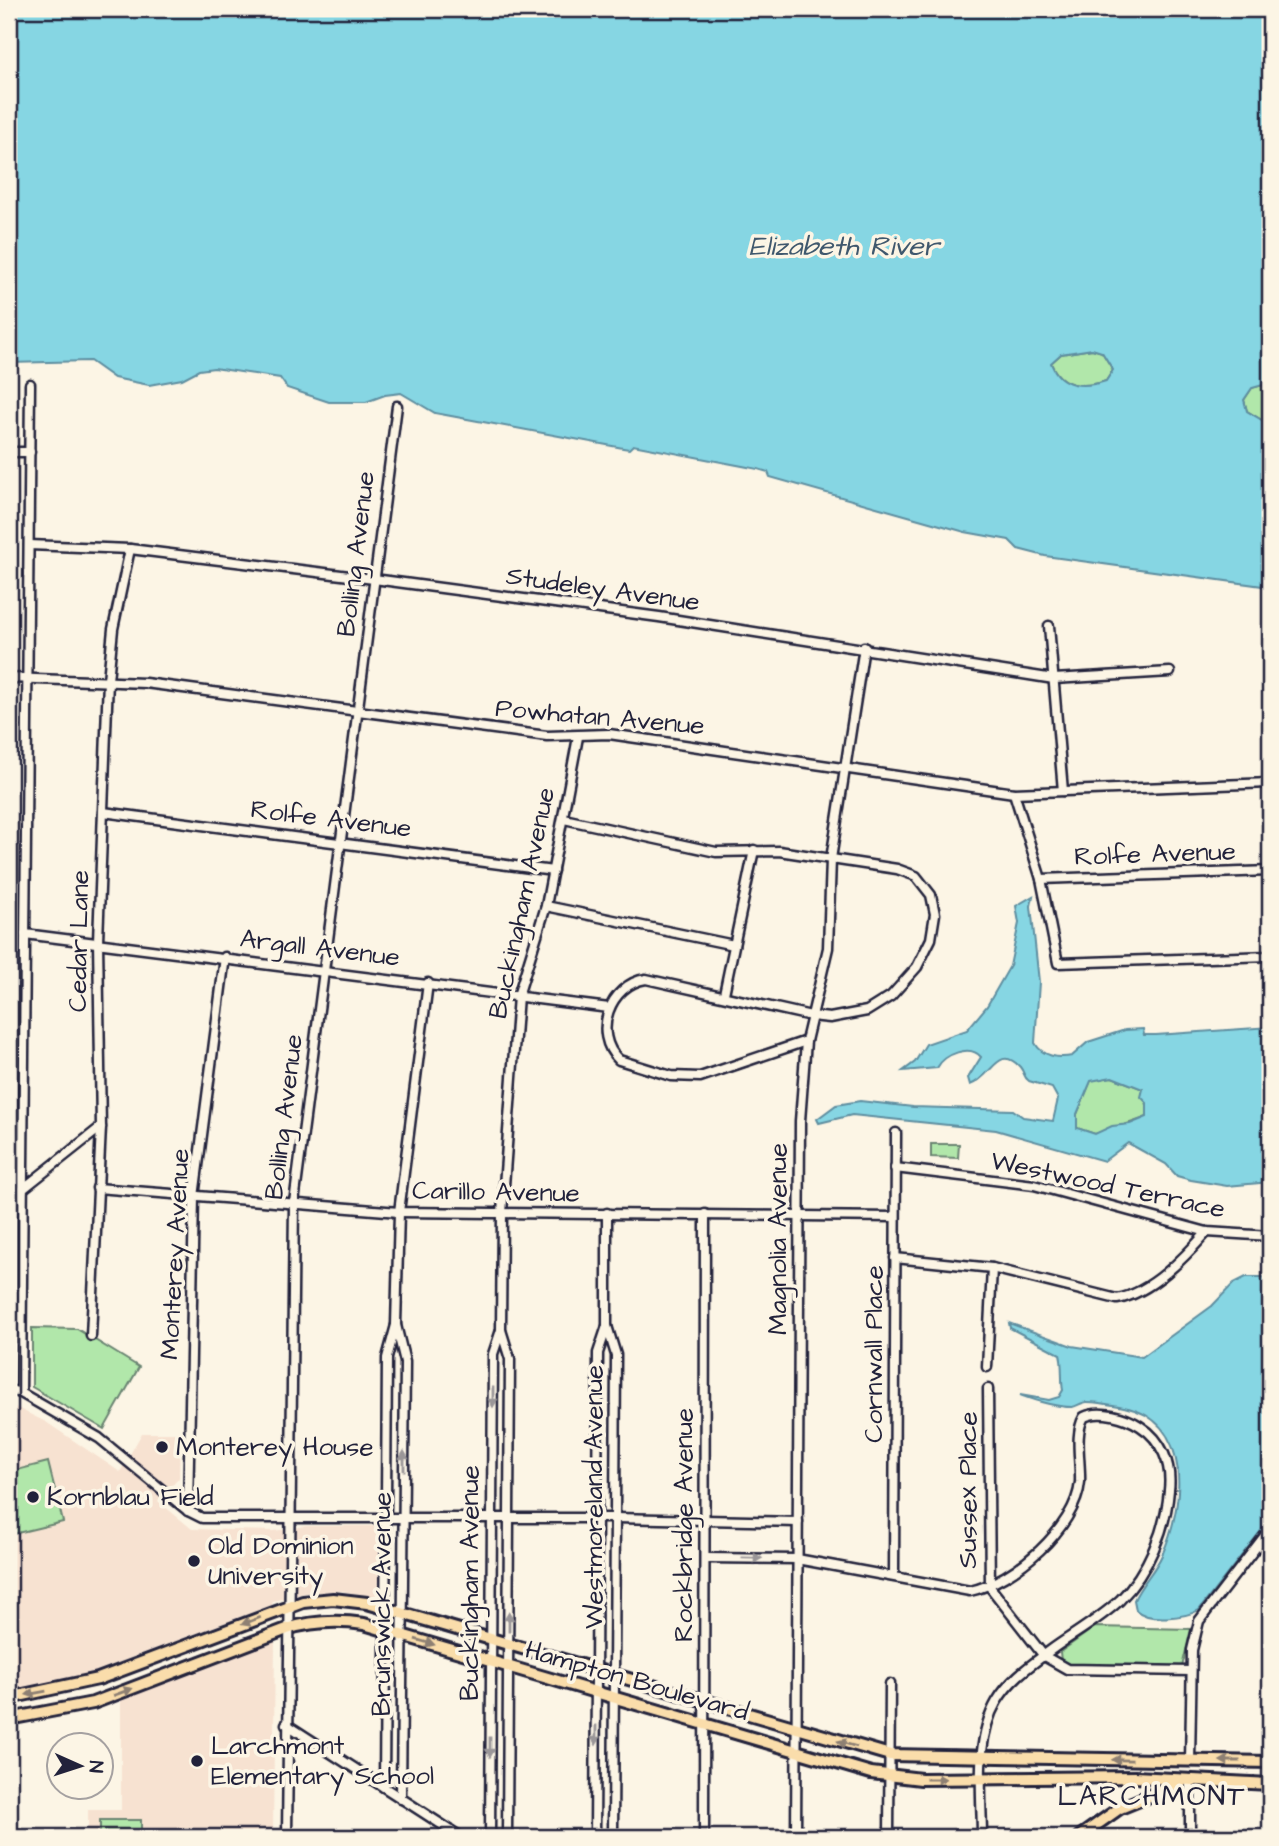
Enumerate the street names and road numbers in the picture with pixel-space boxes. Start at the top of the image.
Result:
street label: Bolling Avenue [328,469,386,639]
street label: Studeley Avenue [504,558,702,622]
street label: Powhatan Avenue [494,690,706,744]
street label: Buckingham Avenue [480,784,566,1022]
street label: Rolfe Avenue [249,791,413,847]
street label: Rolfe Avenue [1074,833,1236,875]
street label: Cedar Lane [60,870,98,1012]
street label: Argall Avenue [238,920,402,978]
street label: Bolling Avenue [256,1032,314,1202]
street label: Magnolia Avenue [760,1143,798,1335]
street label: Westwood Terrace [987,1143,1229,1227]
street label: Monterey Avenue [151,1148,201,1361]
street label: Carillo Avenue [412,1173,580,1211]
street label: Cornwall Place [856,1265,892,1443]
street label: Westmoreland Avenue [576,1365,612,1629]
street label: Rockbridge Avenue [666,1408,704,1642]
street label: Sussex Place [950,1411,986,1569]
street label: Buckingham Avenue [452,1465,490,1701]
street label: Brunswick Avenue [364,1492,400,1716]
street label: Hampton Boulevard [521,1632,753,1730]

